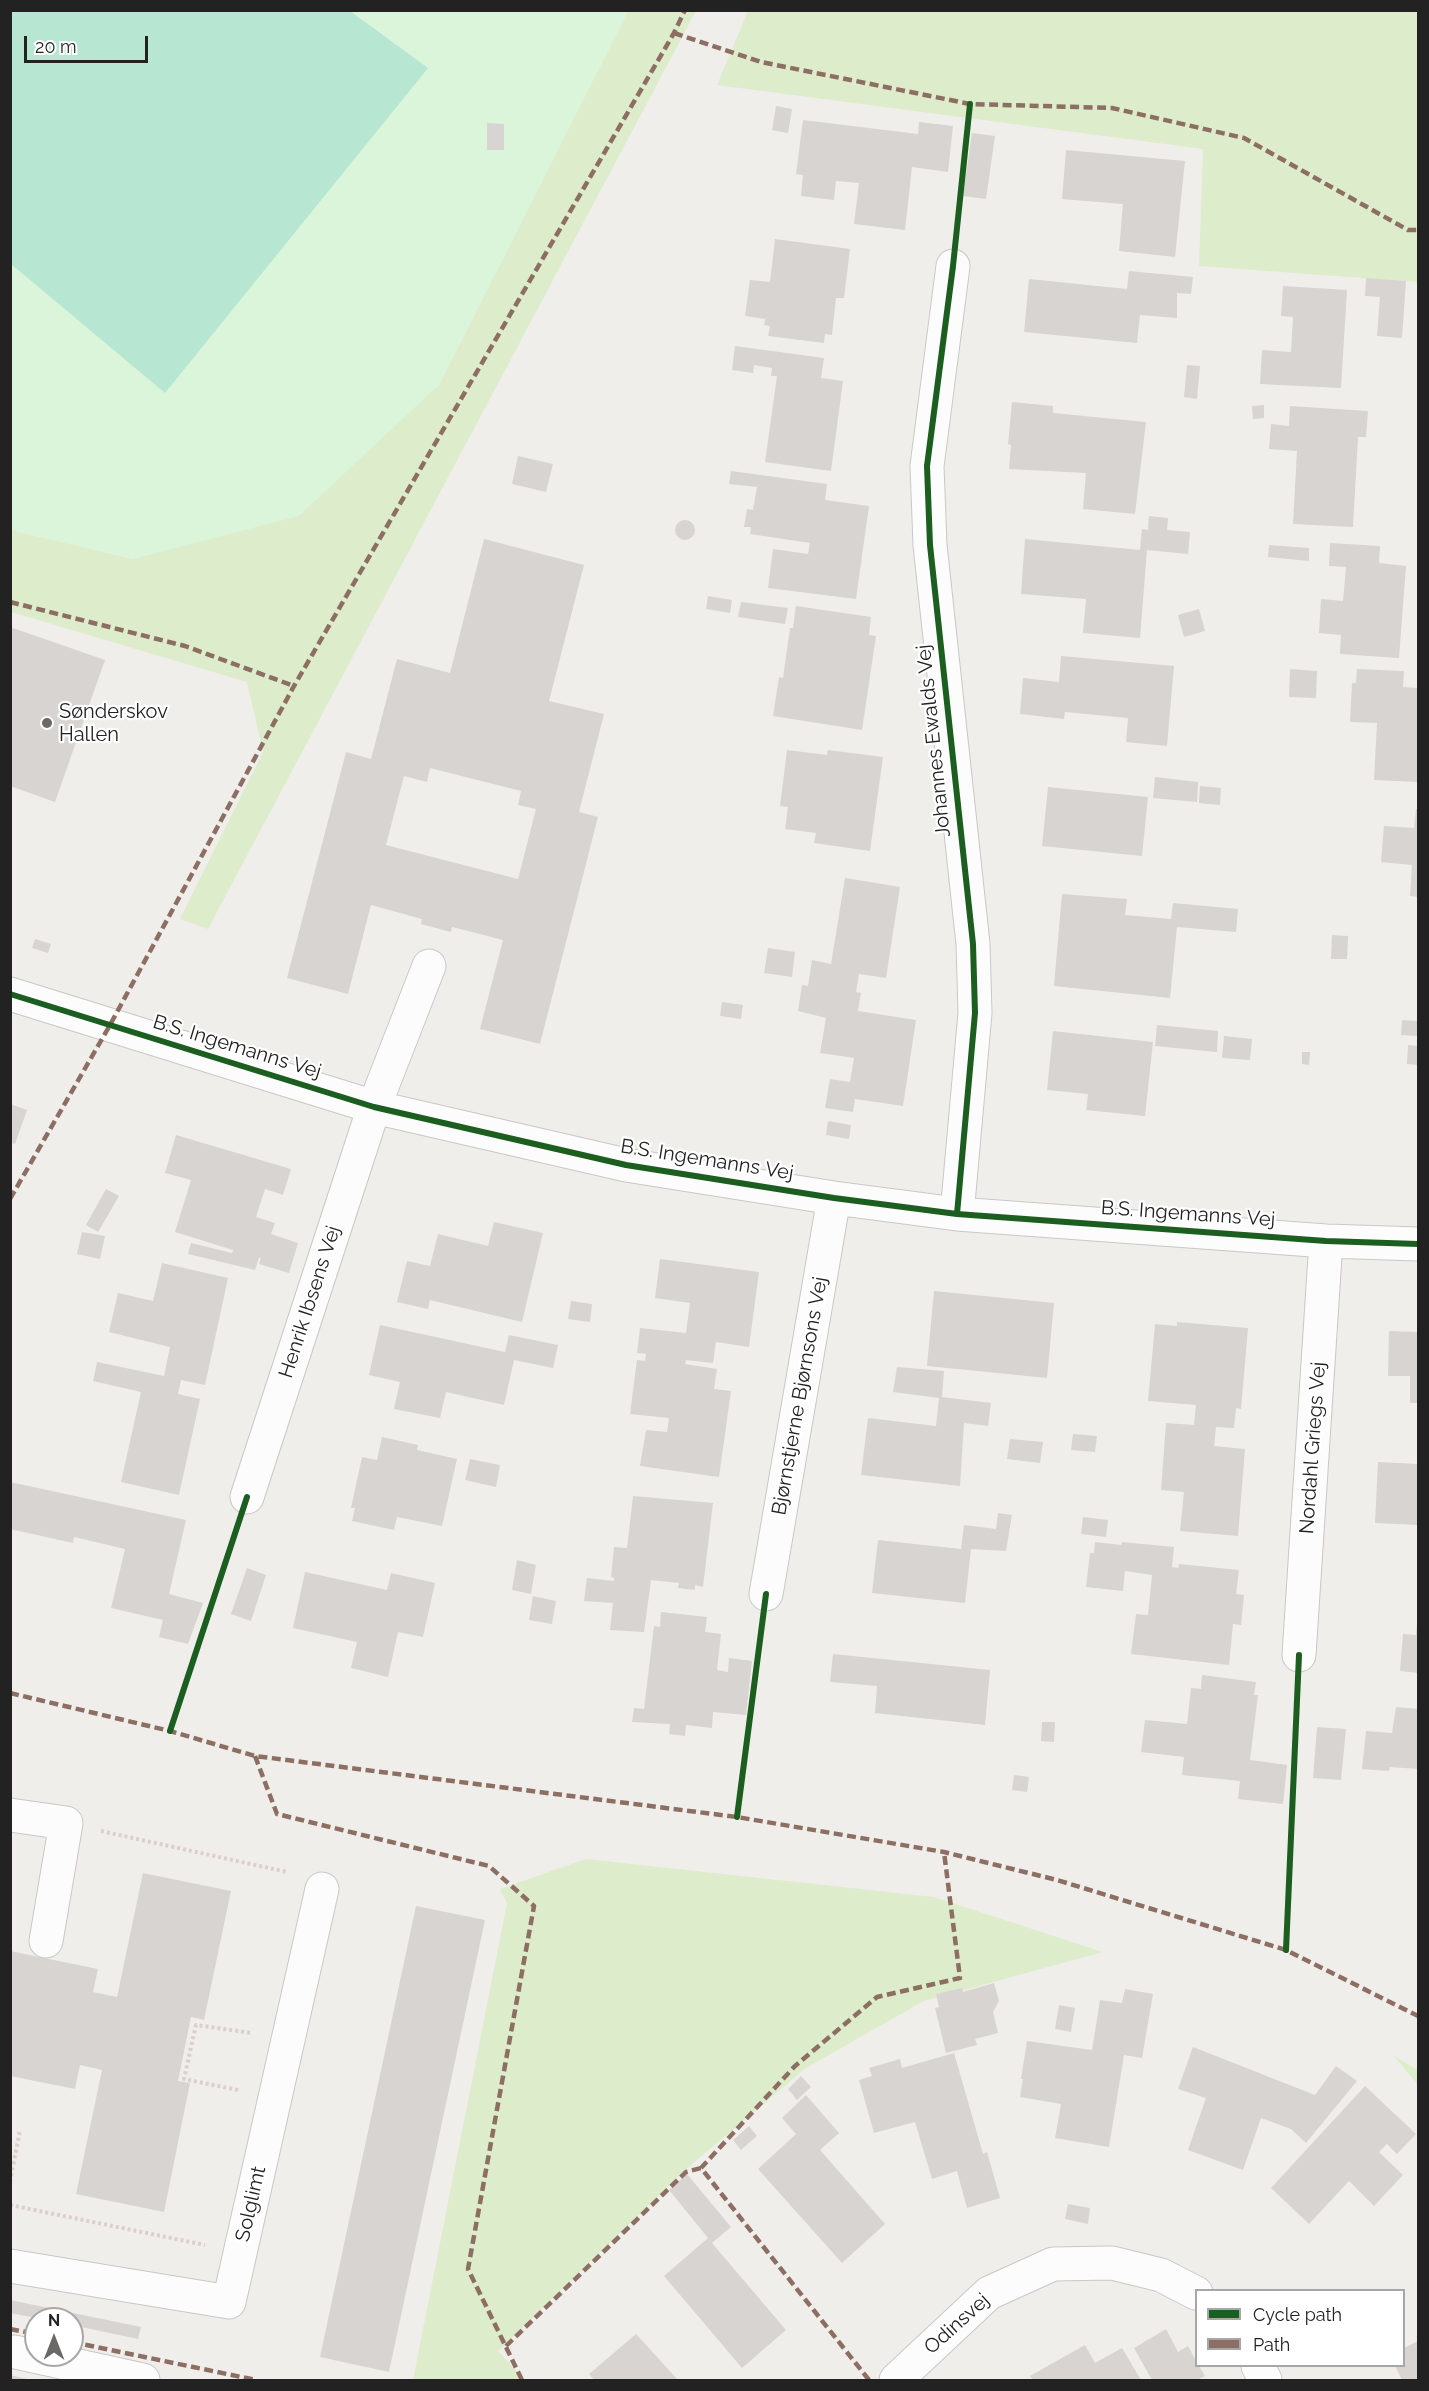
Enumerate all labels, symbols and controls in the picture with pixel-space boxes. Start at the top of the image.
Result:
scale bar [27,24,152,62]
text: 20 m [35,36,77,57]
street label: Johannes Ewalds Vej [912,644,956,838]
place label: Sønderskov Hallen [59,700,168,747]
marker: Sønderskov Hallen [40,716,54,730]
street label: B.S. Ingemanns Vej [150,1010,324,1084]
street label: B.S. Ingemanns Vej [619,1134,795,1186]
street label: B.S. Ingemanns Vej [1100,1196,1276,1232]
street label: Henrik Ibsens Vej [274,1223,346,1381]
street label: Bjørnstjerne Bjørnsons Vej [767,1275,833,1517]
street label: Nordahl Griegs Vej [1295,1361,1331,1535]
street label: Solglimt [231,2164,271,2244]
street label: Odinsvej [919,2288,995,2360]
legend [1195,2289,1405,2367]
text: Cycle path [1253,2304,1342,2325]
north arrow [24,2307,84,2367]
text: N [48,2311,60,2330]
text: Path [1253,2334,1290,2355]

